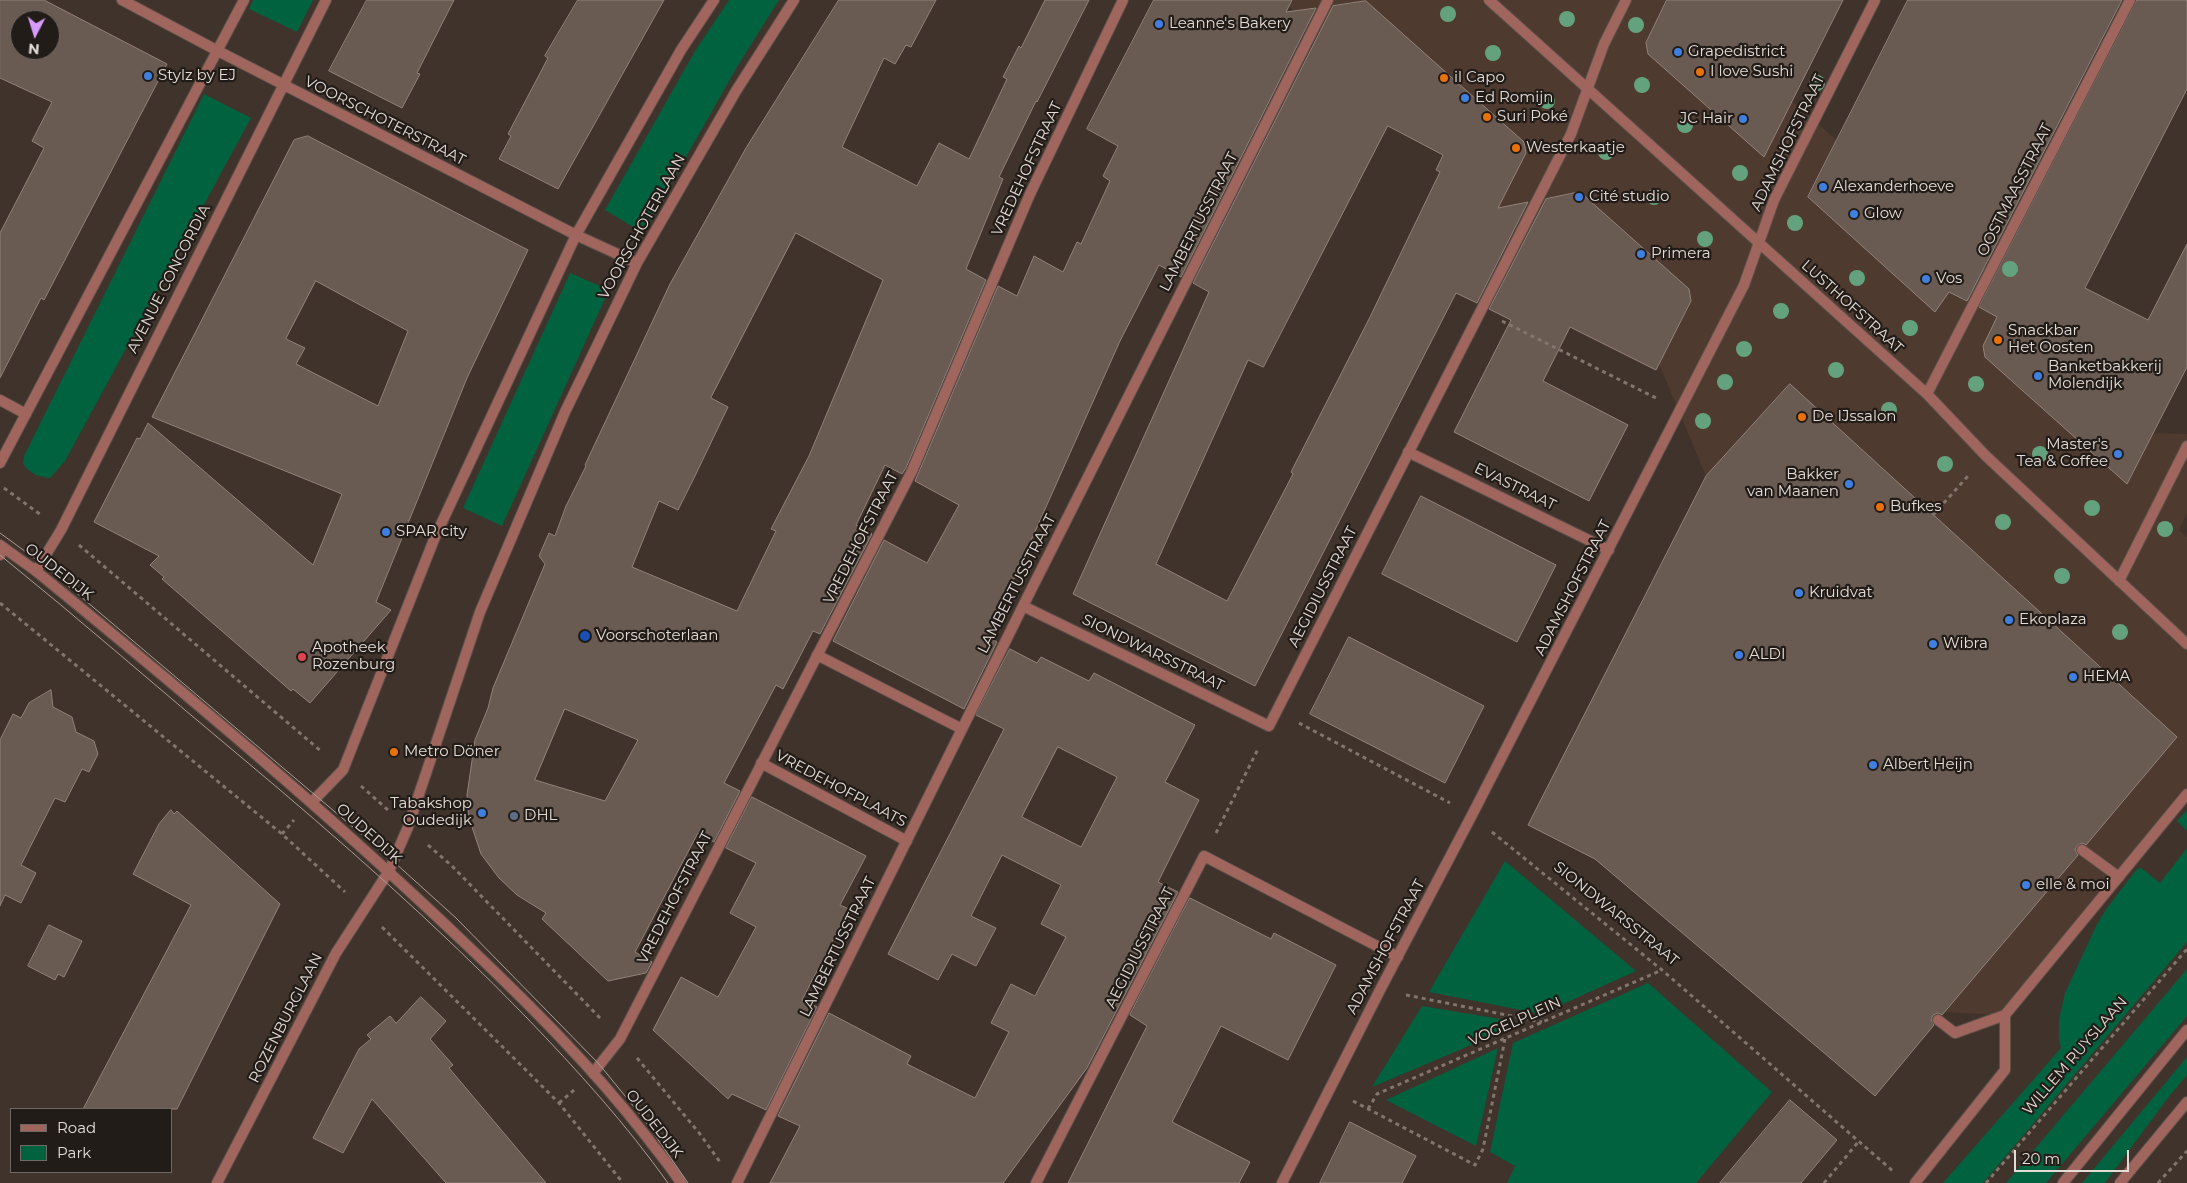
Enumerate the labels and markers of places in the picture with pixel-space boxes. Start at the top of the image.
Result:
place label: Leanne's Bakery [1169,15,1291,33]
marker: Leanne's Bakery [1153,18,1165,30]
place label: Grapedistrict [1688,43,1785,61]
marker: Grapedistrict [1672,46,1684,58]
place label: I love Sushi [1710,63,1793,81]
marker: I love Sushi [1694,66,1706,78]
place label: Stylz by EJ [158,67,236,85]
place label: il Capo [1454,69,1505,87]
marker: Stylz by EJ [142,70,154,82]
marker: il Capo [1438,72,1450,84]
place label: Ed Romijn [1475,89,1553,107]
marker: Ed Romijn [1459,92,1471,104]
place label: Suri Poké [1497,108,1568,126]
place label: JC Hair [1680,110,1733,128]
marker: Suri Poké [1481,111,1493,123]
marker: JC Hair [1737,113,1749,125]
place label: Westerkaatje [1526,139,1625,157]
marker: Westerkaatje [1510,142,1522,154]
place label: Alexanderhoeve [1833,178,1954,196]
marker: Alexanderhoeve [1817,181,1829,193]
place label: Cité studio [1589,188,1669,206]
marker: Cité studio [1573,191,1585,203]
place label: Glow [1864,205,1902,223]
marker: Glow [1848,208,1860,220]
place label: Primera [1651,245,1711,263]
marker: Primera [1635,248,1647,260]
place label: Vos [1936,270,1962,288]
marker: Vos [1920,273,1932,285]
place label: Snackbar Het Oosten [2008,322,2094,357]
marker: Snackbar Het Oosten [1992,334,2004,346]
place label: Banketbakkerij Molendijk [2048,358,2162,393]
marker: Banketbakkerij Molendijk [2032,370,2044,382]
place label: De IJssalon [1812,408,1896,426]
marker: De IJssalon [1796,411,1808,423]
place label: Master's Tea & Coffee [2017,436,2108,471]
marker: Master's Tea & Coffee [2112,448,2124,460]
place label: Bakker van Maanen [1747,466,1839,501]
marker: Bakker van Maanen [1843,478,1855,490]
place label: Bufkes [1890,498,1942,516]
marker: Bufkes [1874,501,1886,513]
place label: SPAR city [396,523,467,541]
marker: SPAR city [380,526,392,538]
place label: Kruidvat [1809,584,1873,602]
marker: Kruidvat [1793,587,1805,599]
place label: Ekoplaza [2019,611,2087,629]
marker: Ekoplaza [2003,614,2015,626]
place label: Voorschoterlaan [596,627,718,645]
marker: Voorschoterlaan [578,629,592,643]
place label: Wibra [1943,635,1988,653]
marker: Wibra [1927,638,1939,650]
place label: Apotheek Rozenburg [312,639,395,674]
place label: ALDI [1749,646,1786,664]
marker: ALDI [1733,649,1745,661]
marker: Apotheek Rozenburg [296,651,308,663]
place label: HEMA [2083,668,2130,686]
marker: HEMA [2067,671,2079,683]
place label: Metro Döner [404,743,500,761]
marker: Metro Döner [388,746,400,758]
place label: Albert Heijn [1883,756,1973,774]
marker: Albert Heijn [1867,759,1879,771]
place label: Tabakshop Oudedijk [390,795,472,830]
marker: Tabakshop Oudedijk [476,807,488,819]
place label: DHL [524,807,557,825]
marker: DHL [508,810,520,822]
place label: elle & moi [2036,876,2109,894]
marker: elle & moi [2020,879,2032,891]

